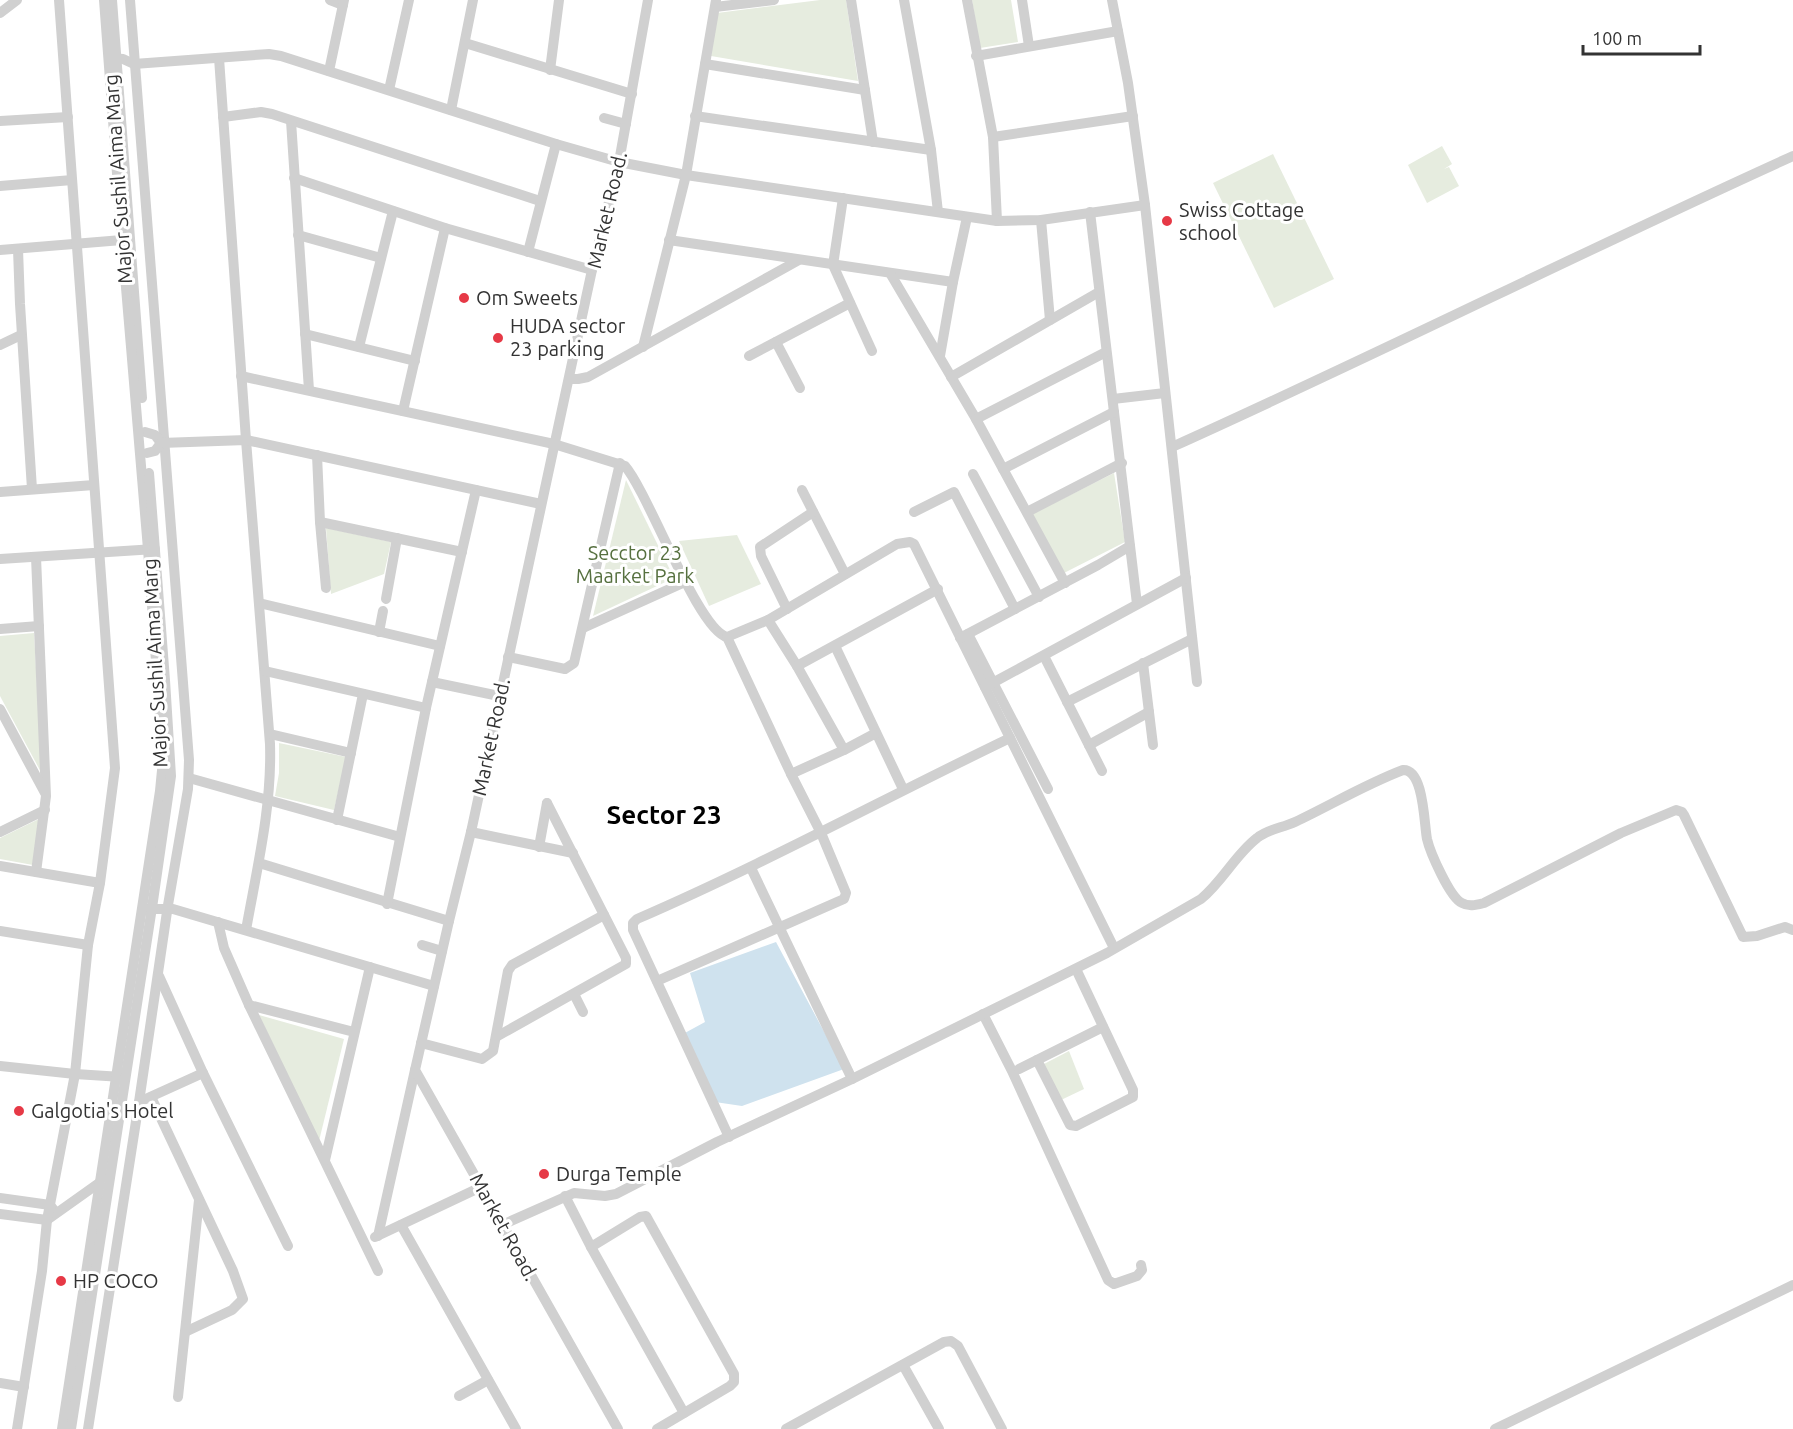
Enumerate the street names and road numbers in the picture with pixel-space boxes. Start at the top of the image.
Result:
street label: Major Sushil Aima Marg [99,74,136,284]
street label: Market Road. [582,149,631,271]
street label: Major Sushil Aima Marg [138,558,171,768]
street label: Market Road. [467,676,514,798]
street label: Market Road. [465,1169,543,1285]

